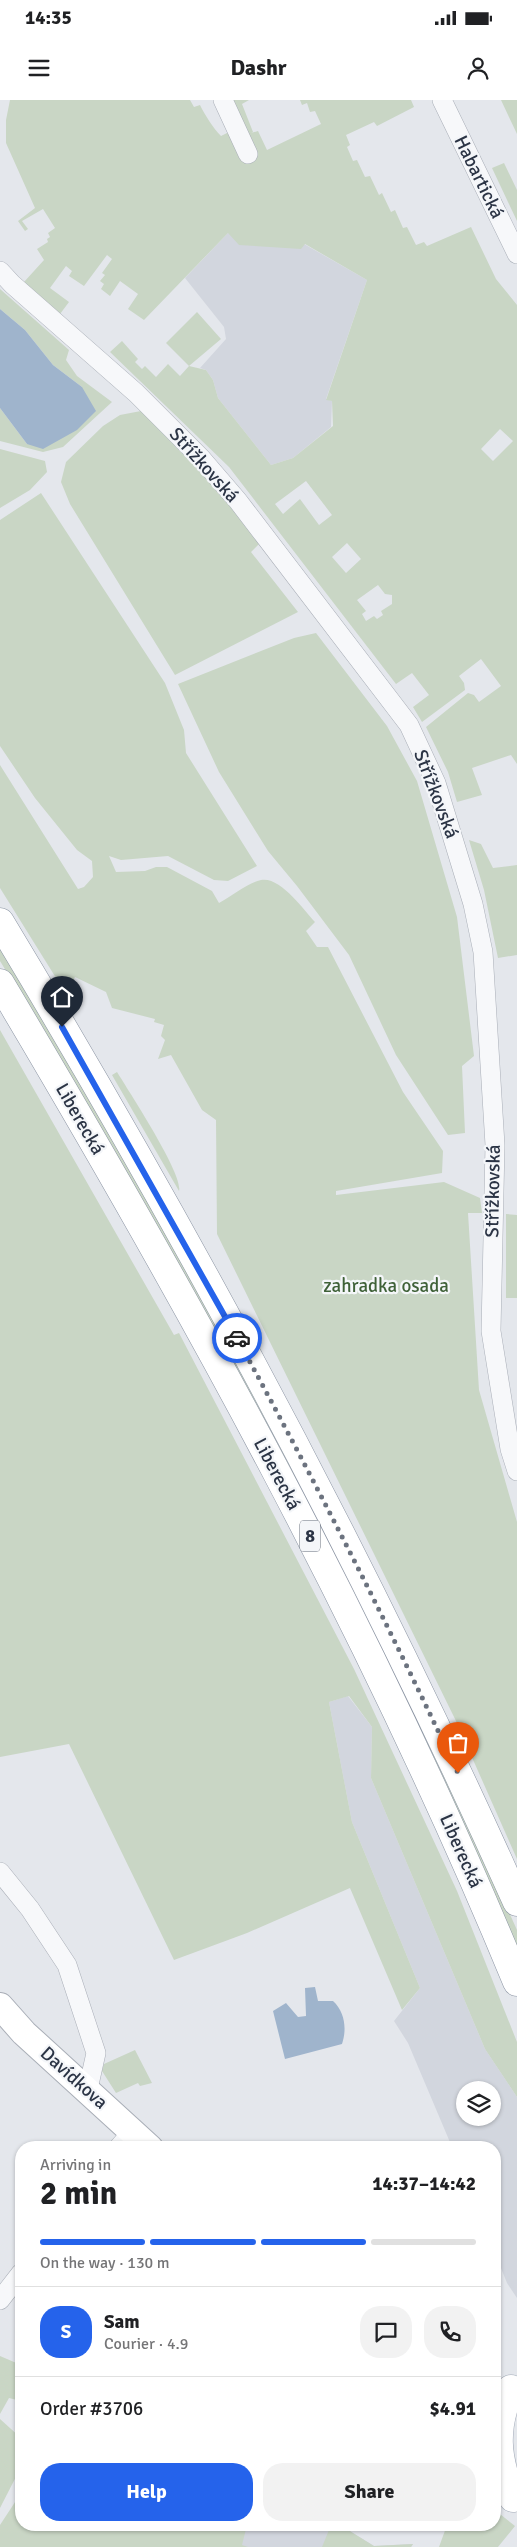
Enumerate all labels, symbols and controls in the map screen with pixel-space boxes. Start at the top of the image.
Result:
text: 14:35 [25,6,72,30]
icon: menu [25,54,53,82]
text: Dashr [230,54,287,81]
icon: person [464,54,492,82]
street label: Habartická [449,131,509,223]
street label: Střížkovská [164,422,244,508]
street label: Střížkovská [408,746,464,842]
pin [41,976,83,1027]
icon: home [48,983,76,1011]
street label: Liberecká [50,1079,110,1159]
street label: Střížkovská [480,1144,506,1238]
park label: zahradka osada [323,1274,449,1298]
courier [212,1313,262,1363]
icon: car [223,1324,251,1352]
street label: Liberecká [248,1434,306,1514]
road number: 8 [300,1520,320,1552]
pin [437,1722,479,1773]
icon: bag [444,1729,472,1757]
street label: Liberecká [434,1810,488,1892]
street label: Davídkova [35,2041,113,2115]
map controls [456,2081,501,2126]
button: layers [456,2081,501,2126]
text: Arriving in [40,2155,111,2175]
text: 14:37–14:42 [372,2172,476,2196]
text: 2 min [40,2174,117,2213]
text: On the way · 130 m [40,2253,170,2273]
button: chat [360,2306,412,2358]
button: phone [424,2306,476,2358]
text: Sam [104,2310,140,2334]
text: S [61,2320,71,2344]
text: Courier · 4.9 [104,2334,188,2354]
text: Order #3706 [40,2397,143,2421]
text: $4.91 [430,2397,476,2421]
button: Help [40,2463,253,2521]
button: Share [263,2463,476,2521]

